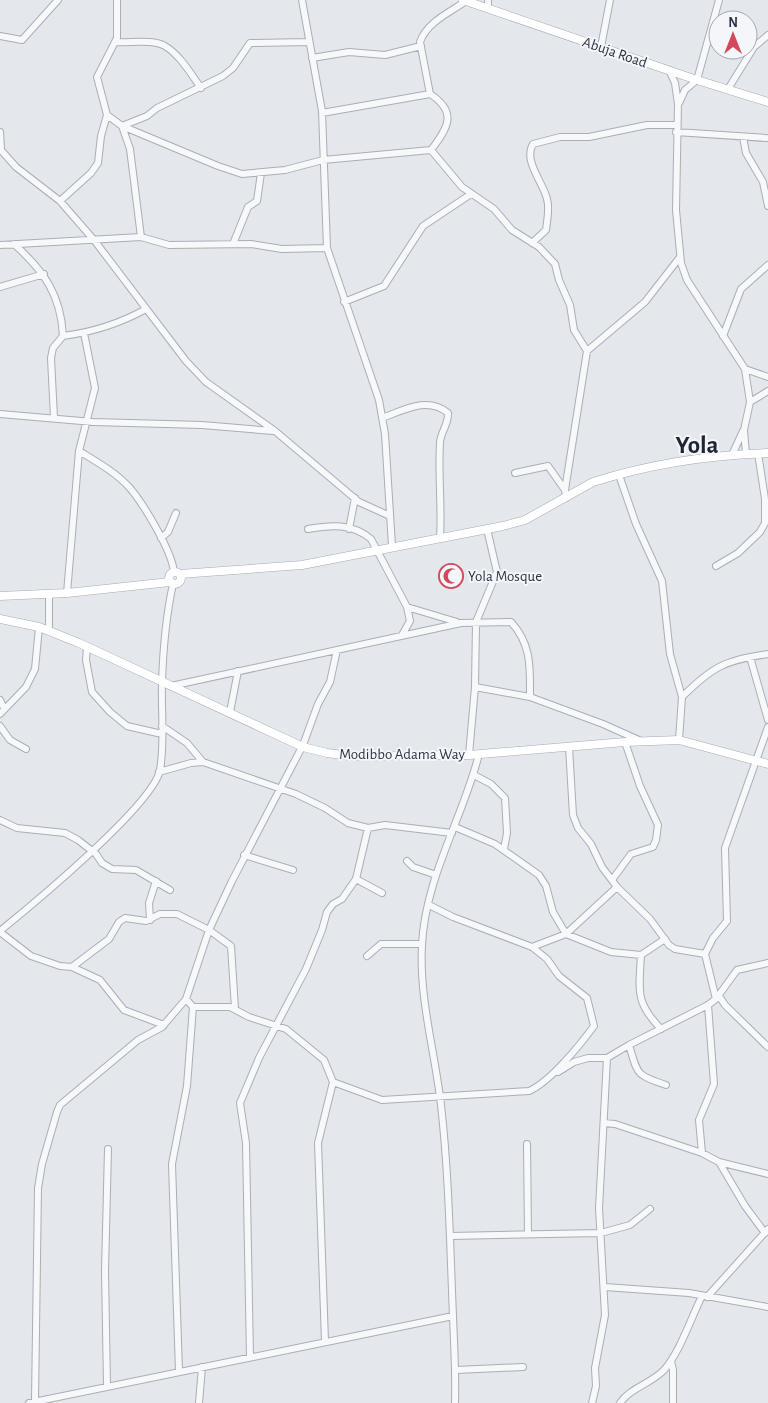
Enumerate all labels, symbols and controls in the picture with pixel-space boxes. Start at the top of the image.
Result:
north arrow [708,10,758,60]
text: N [728,16,738,30]
street label: Abuja Road [581,34,649,71]
district label: Yola [675,433,719,458]
mosque icon: Yola Mosque [438,563,464,589]
place label: Yola Mosque [468,569,542,584]
street label: Modibbo Adama Way [339,747,465,762]

